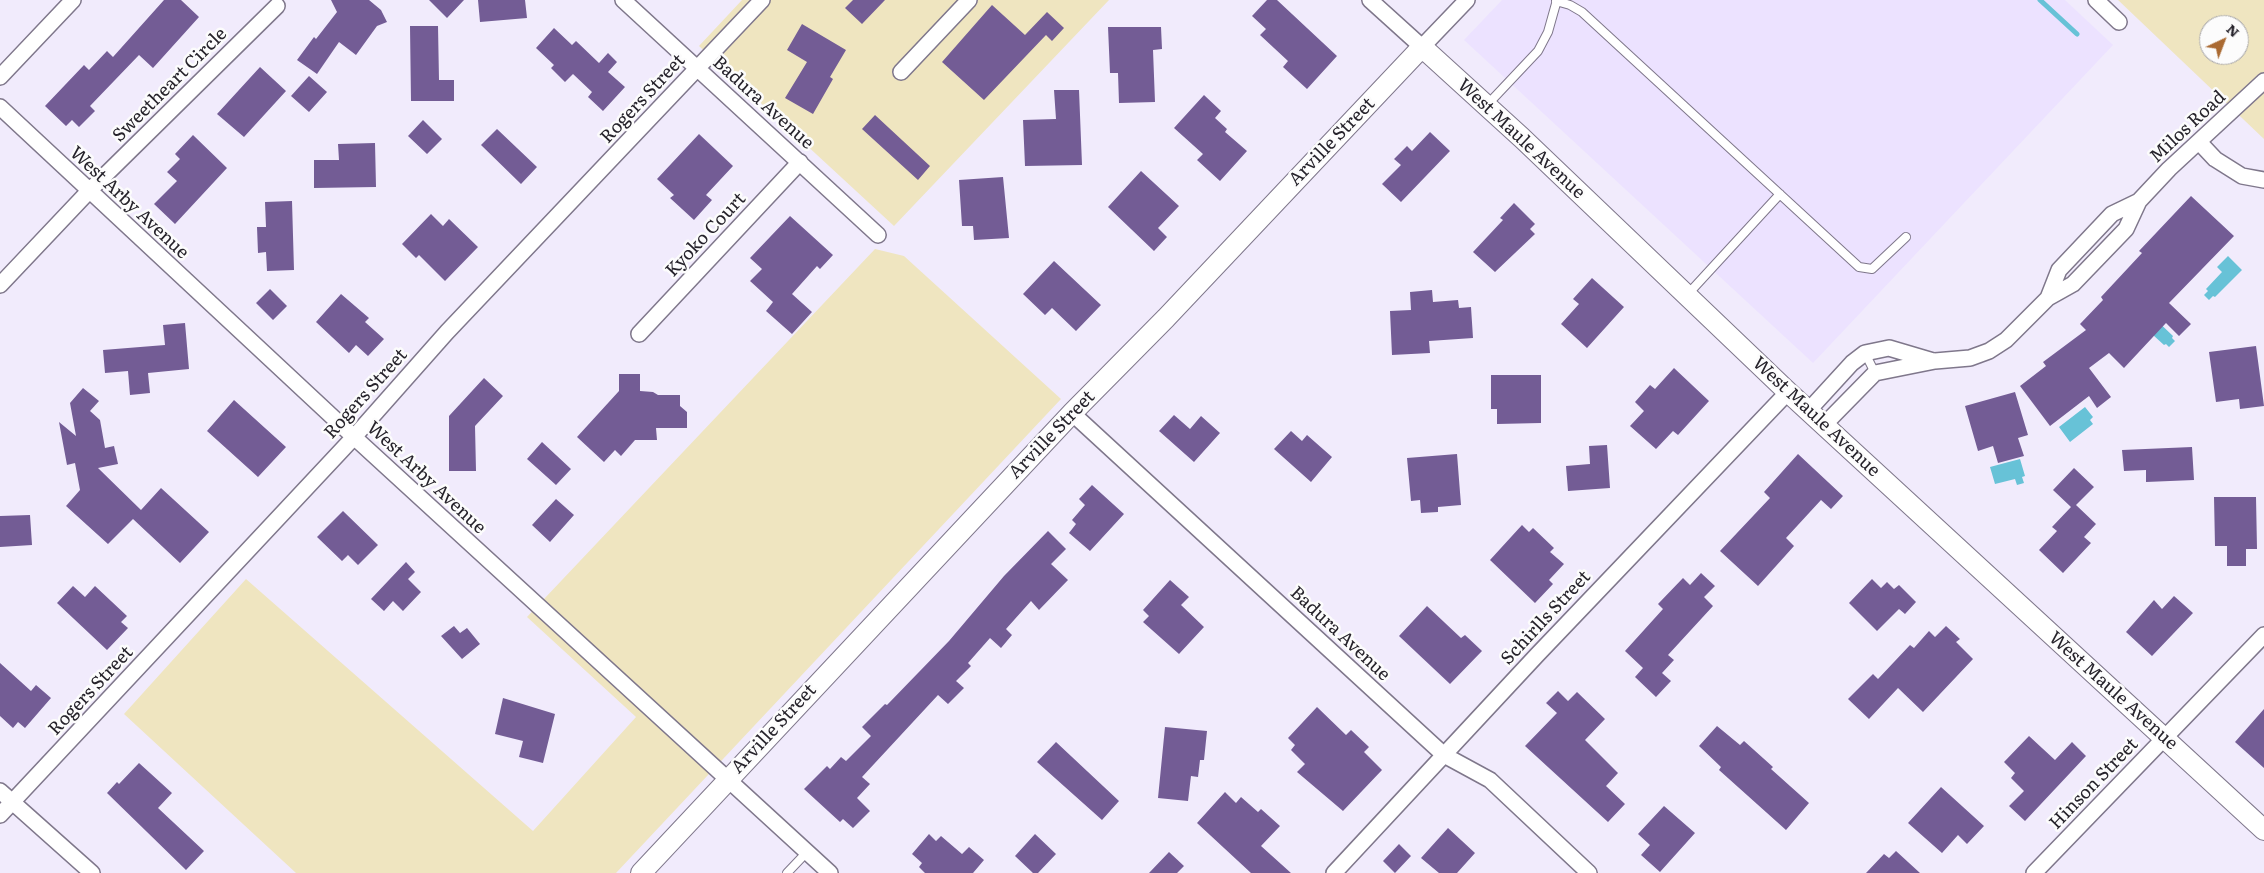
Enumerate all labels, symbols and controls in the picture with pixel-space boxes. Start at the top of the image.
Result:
north arrow [2199,15,2249,65]
text: N [2222,18,2245,41]
street label: Sweetheart Circle [108,23,232,147]
street label: Rogers Street [596,50,690,148]
street label: Badura Avenue [708,52,818,154]
street label: West Maule Avenue [1453,74,1589,204]
street label: Milos Road [2146,87,2230,167]
street label: Arville Street [1285,93,1379,191]
street label: West Arby Avenue [65,142,193,264]
street label: Kyoko Court [662,188,750,282]
street label: Rogers Street [320,345,412,443]
street label: West Maule Avenue [1748,352,1884,482]
street label: Arville Street [1005,386,1099,484]
street label: West Arby Avenue [362,417,490,539]
street label: Schirlls Street [1497,566,1595,670]
street label: Badura Avenue [1286,582,1394,686]
street label: West Maule Avenue [2044,627,2182,755]
street label: Rogers Street [44,642,138,740]
street label: Arville Street [727,680,821,778]
street label: Hinson Street [2045,734,2143,834]

